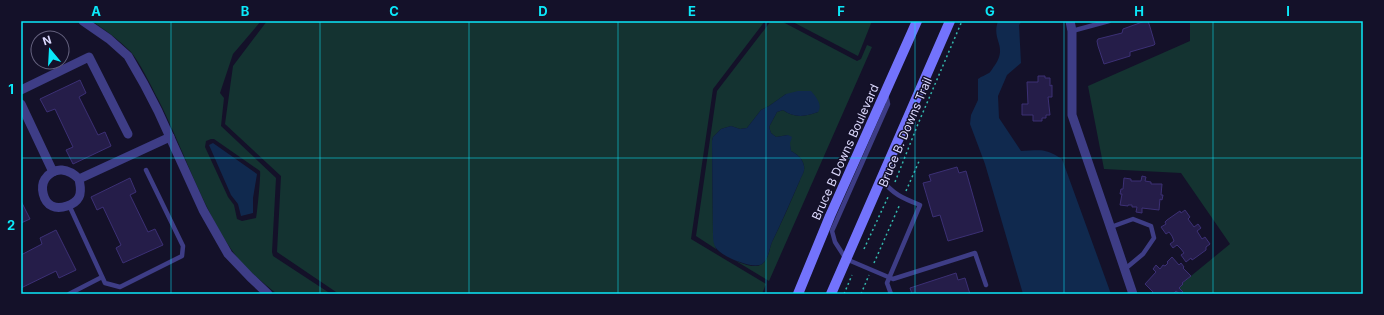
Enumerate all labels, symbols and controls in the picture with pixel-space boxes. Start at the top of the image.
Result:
text: A [91,3,101,19]
text: B [241,3,250,19]
text: C [389,3,399,19]
text: D [538,3,548,19]
text: E [688,3,696,19]
text: F [837,3,845,19]
text: G [985,3,995,19]
text: H [1134,3,1144,19]
text: I [1286,3,1290,19]
north arrow [30,30,70,70]
text: N [41,33,53,48]
street label: Bruce B. Downs Trail [875,75,935,189]
text: 1 [8,81,14,97]
street label: Bruce B Downs Boulevard [808,82,882,222]
text: 2 [7,217,15,233]

